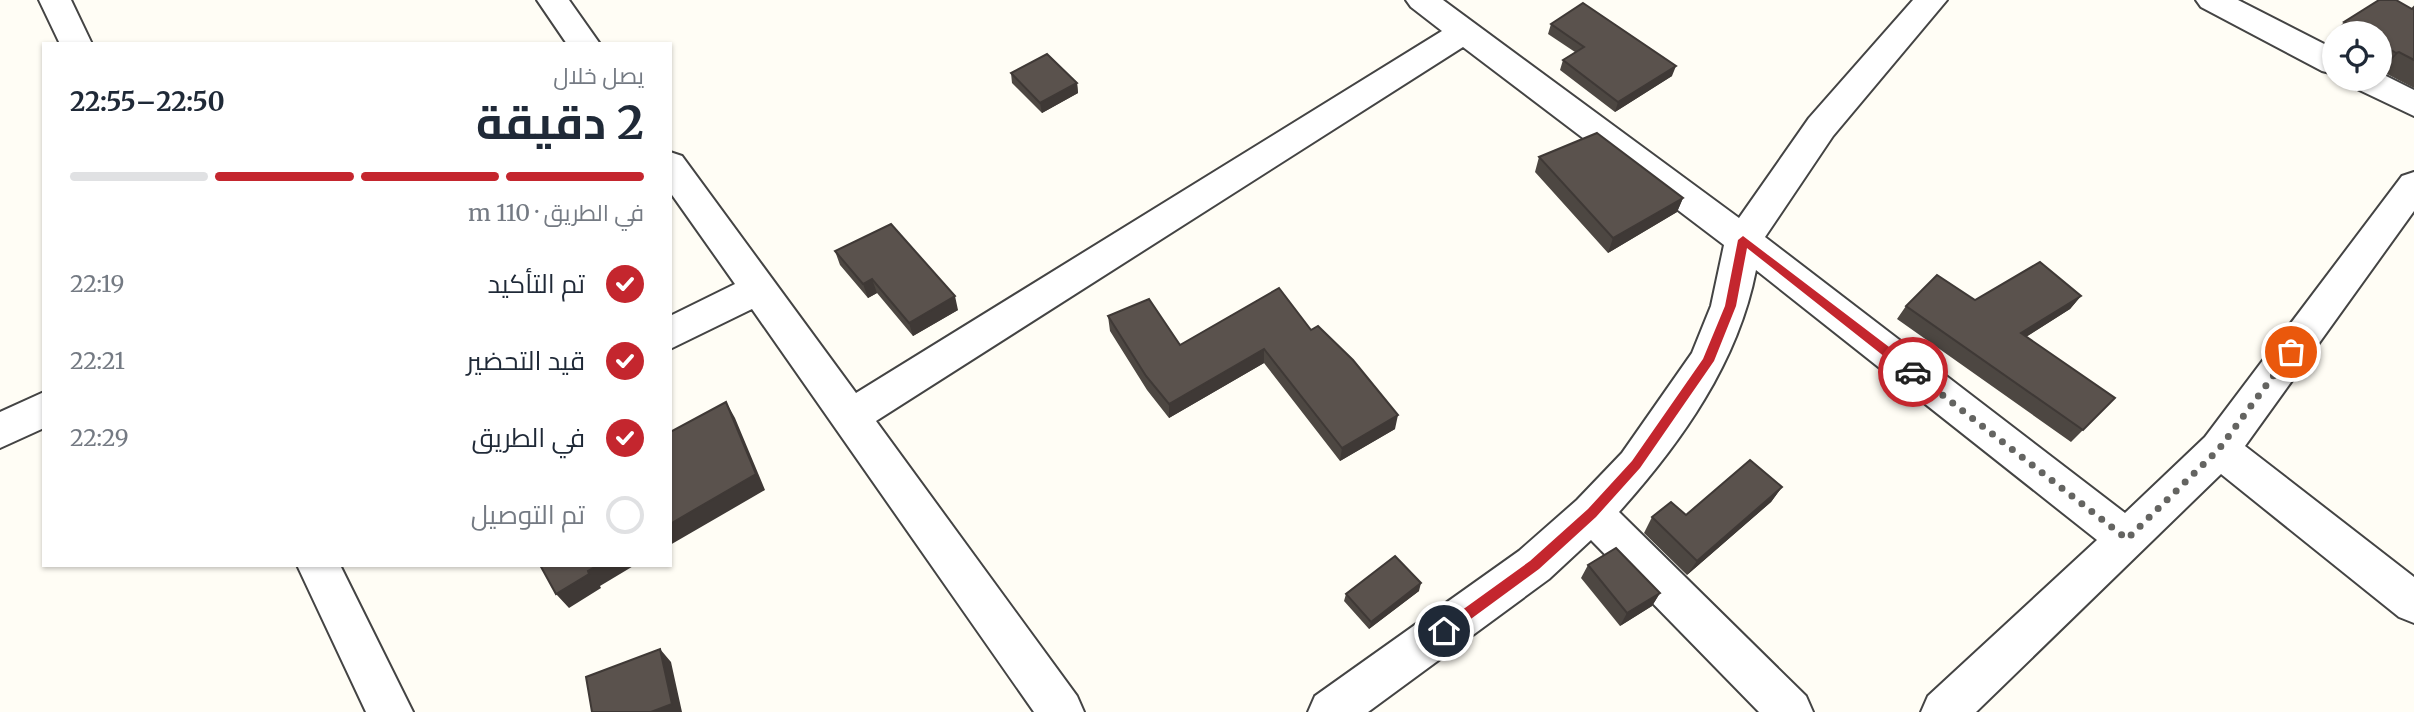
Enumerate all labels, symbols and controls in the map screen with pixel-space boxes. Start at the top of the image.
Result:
map controls [2322,21,2392,91]
button: locate [2322,21,2392,91]
text: يصل خلال [553,61,644,90]
text: 22:50–22:55 [70,85,225,118]
text: 2 دقيقة [476,94,644,152]
text: في الطريق · 110 m [468,198,644,227]
icon: check [606,265,644,303]
text: تم التأكيد [487,267,585,300]
text: 22:19 [70,269,124,298]
pin [2261,322,2321,382]
icon: bag [2272,333,2310,371]
courier [1878,337,1948,407]
icon: check [606,342,644,380]
text: قيد التحضير [466,344,585,377]
text: 22:21 [70,346,125,375]
icon: car [1894,353,1932,391]
icon: check [606,419,644,457]
text: في الطريق [472,421,585,454]
text: 22:29 [70,423,129,452]
text: تم التوصيل [471,498,585,531]
pin [1414,601,1474,661]
icon: home [1425,612,1463,650]

